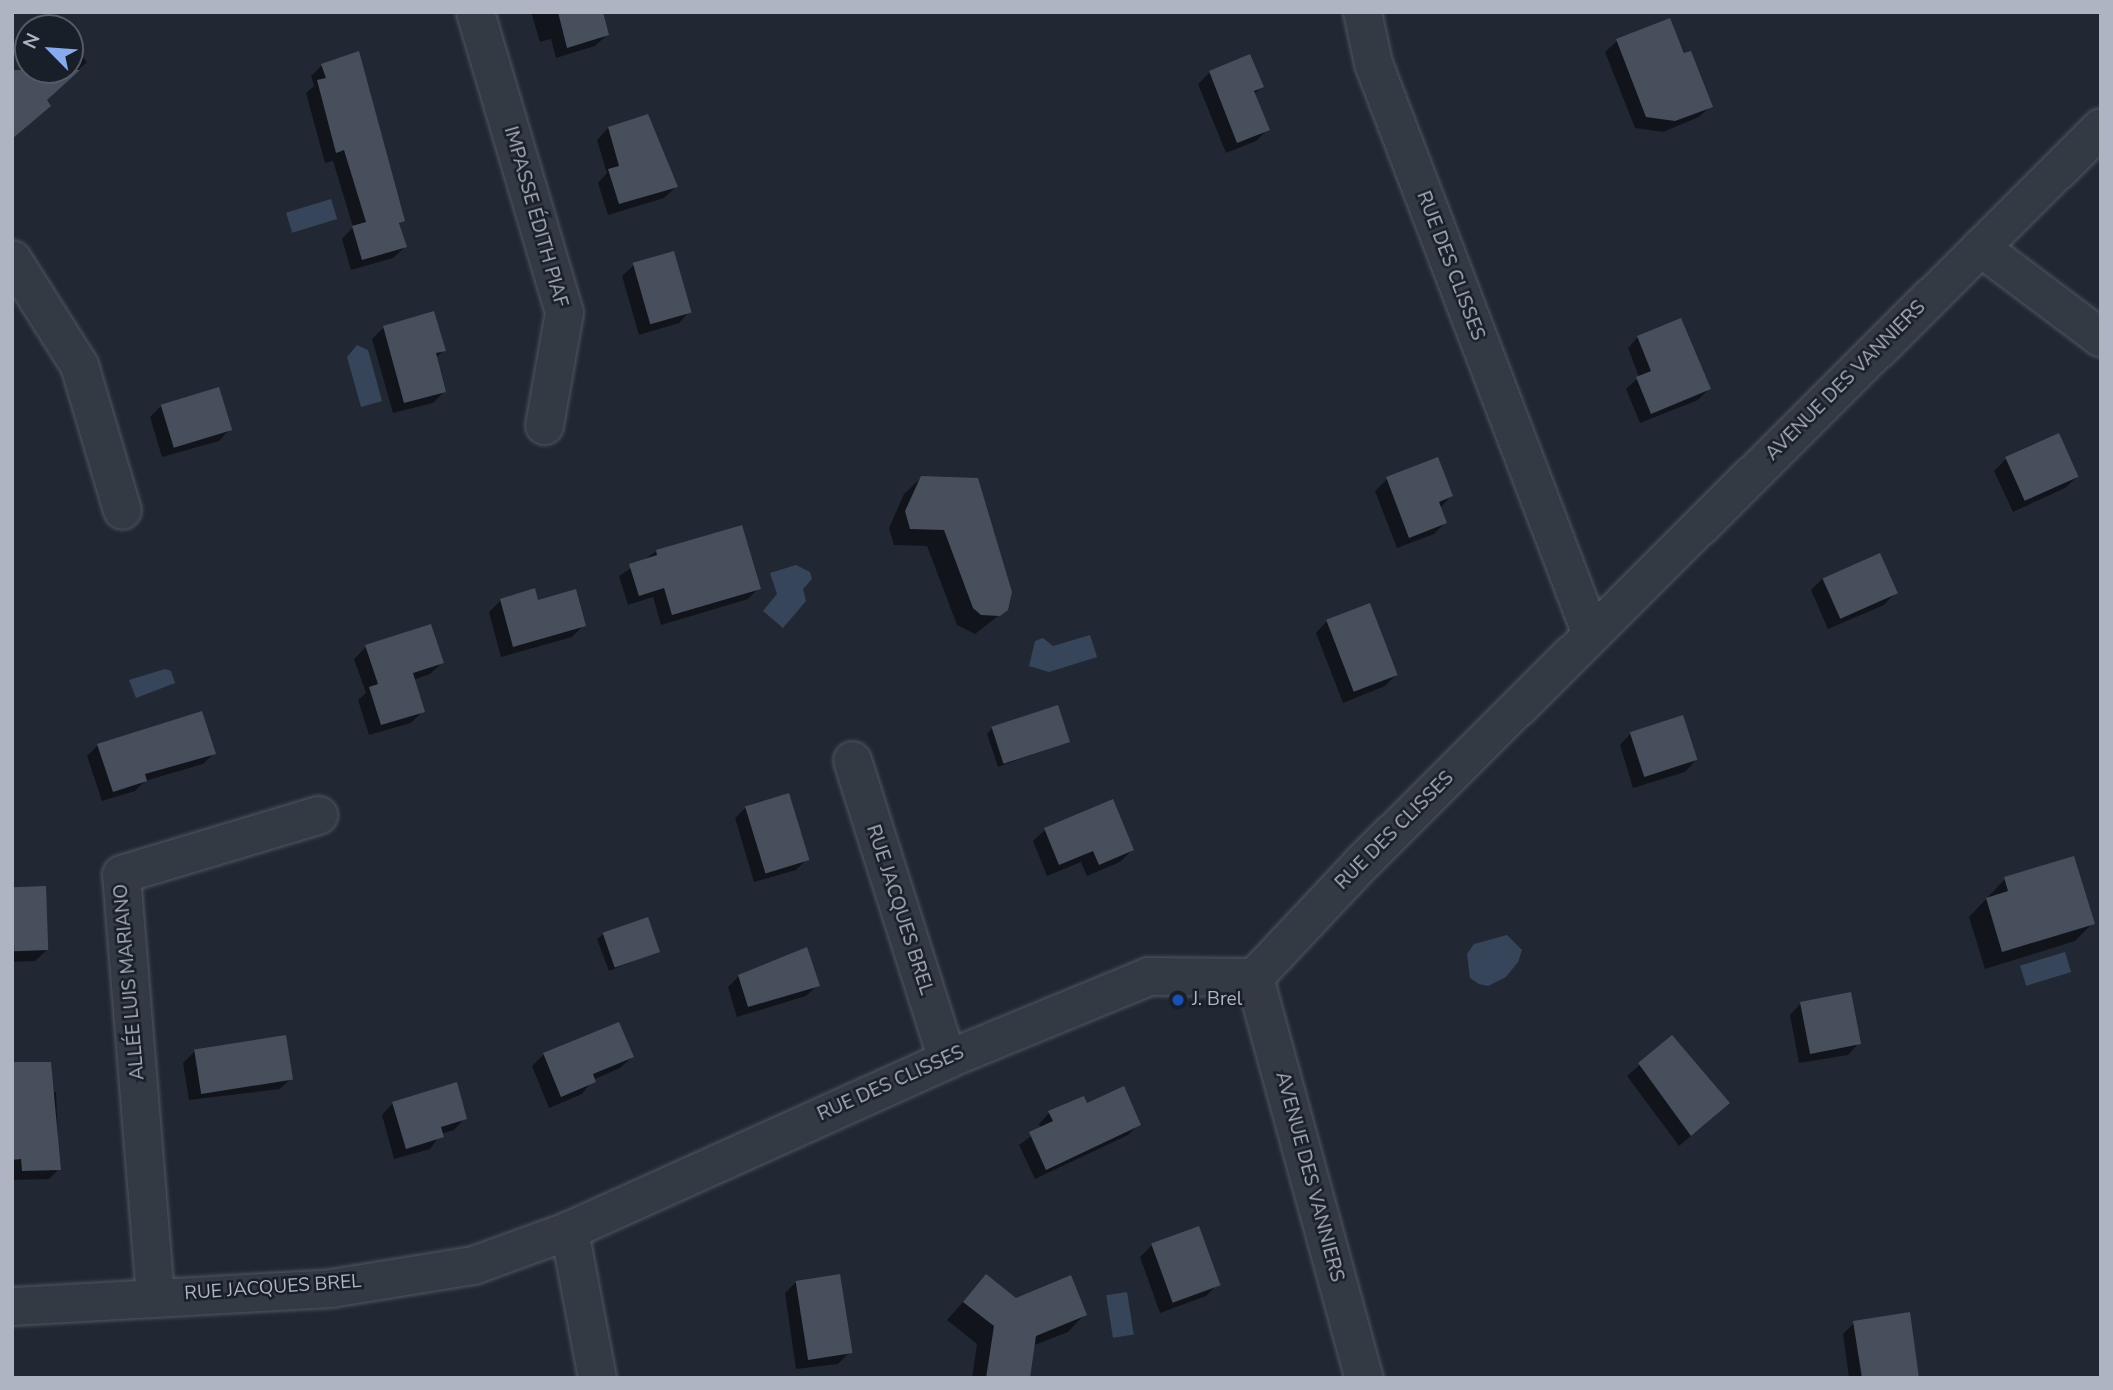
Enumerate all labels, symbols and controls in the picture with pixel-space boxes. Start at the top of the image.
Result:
north arrow [14,14,84,84]
text: N [17,29,47,53]
street label: IMPASSE ÉDITH PIAF [498,124,572,310]
street label: RUE DES CLISSES [1411,188,1489,344]
street label: AVENUE DES VANNIERS [1761,296,1931,466]
street label: RUE DES CLISSES [1331,767,1459,895]
street label: RUE JACQUES BREL [861,822,937,998]
street label: ALLÉE LUIS MARIANO [110,883,150,1081]
place label: J. Brel [1192,989,1242,1011]
marker: J. Brel [1170,992,1186,1008]
street label: RUE DES CLISSES [814,1041,968,1127]
street label: AVENUE DES VANNIERS [1270,1069,1348,1285]
street label: RUE JACQUES BREL [184,1270,362,1306]

